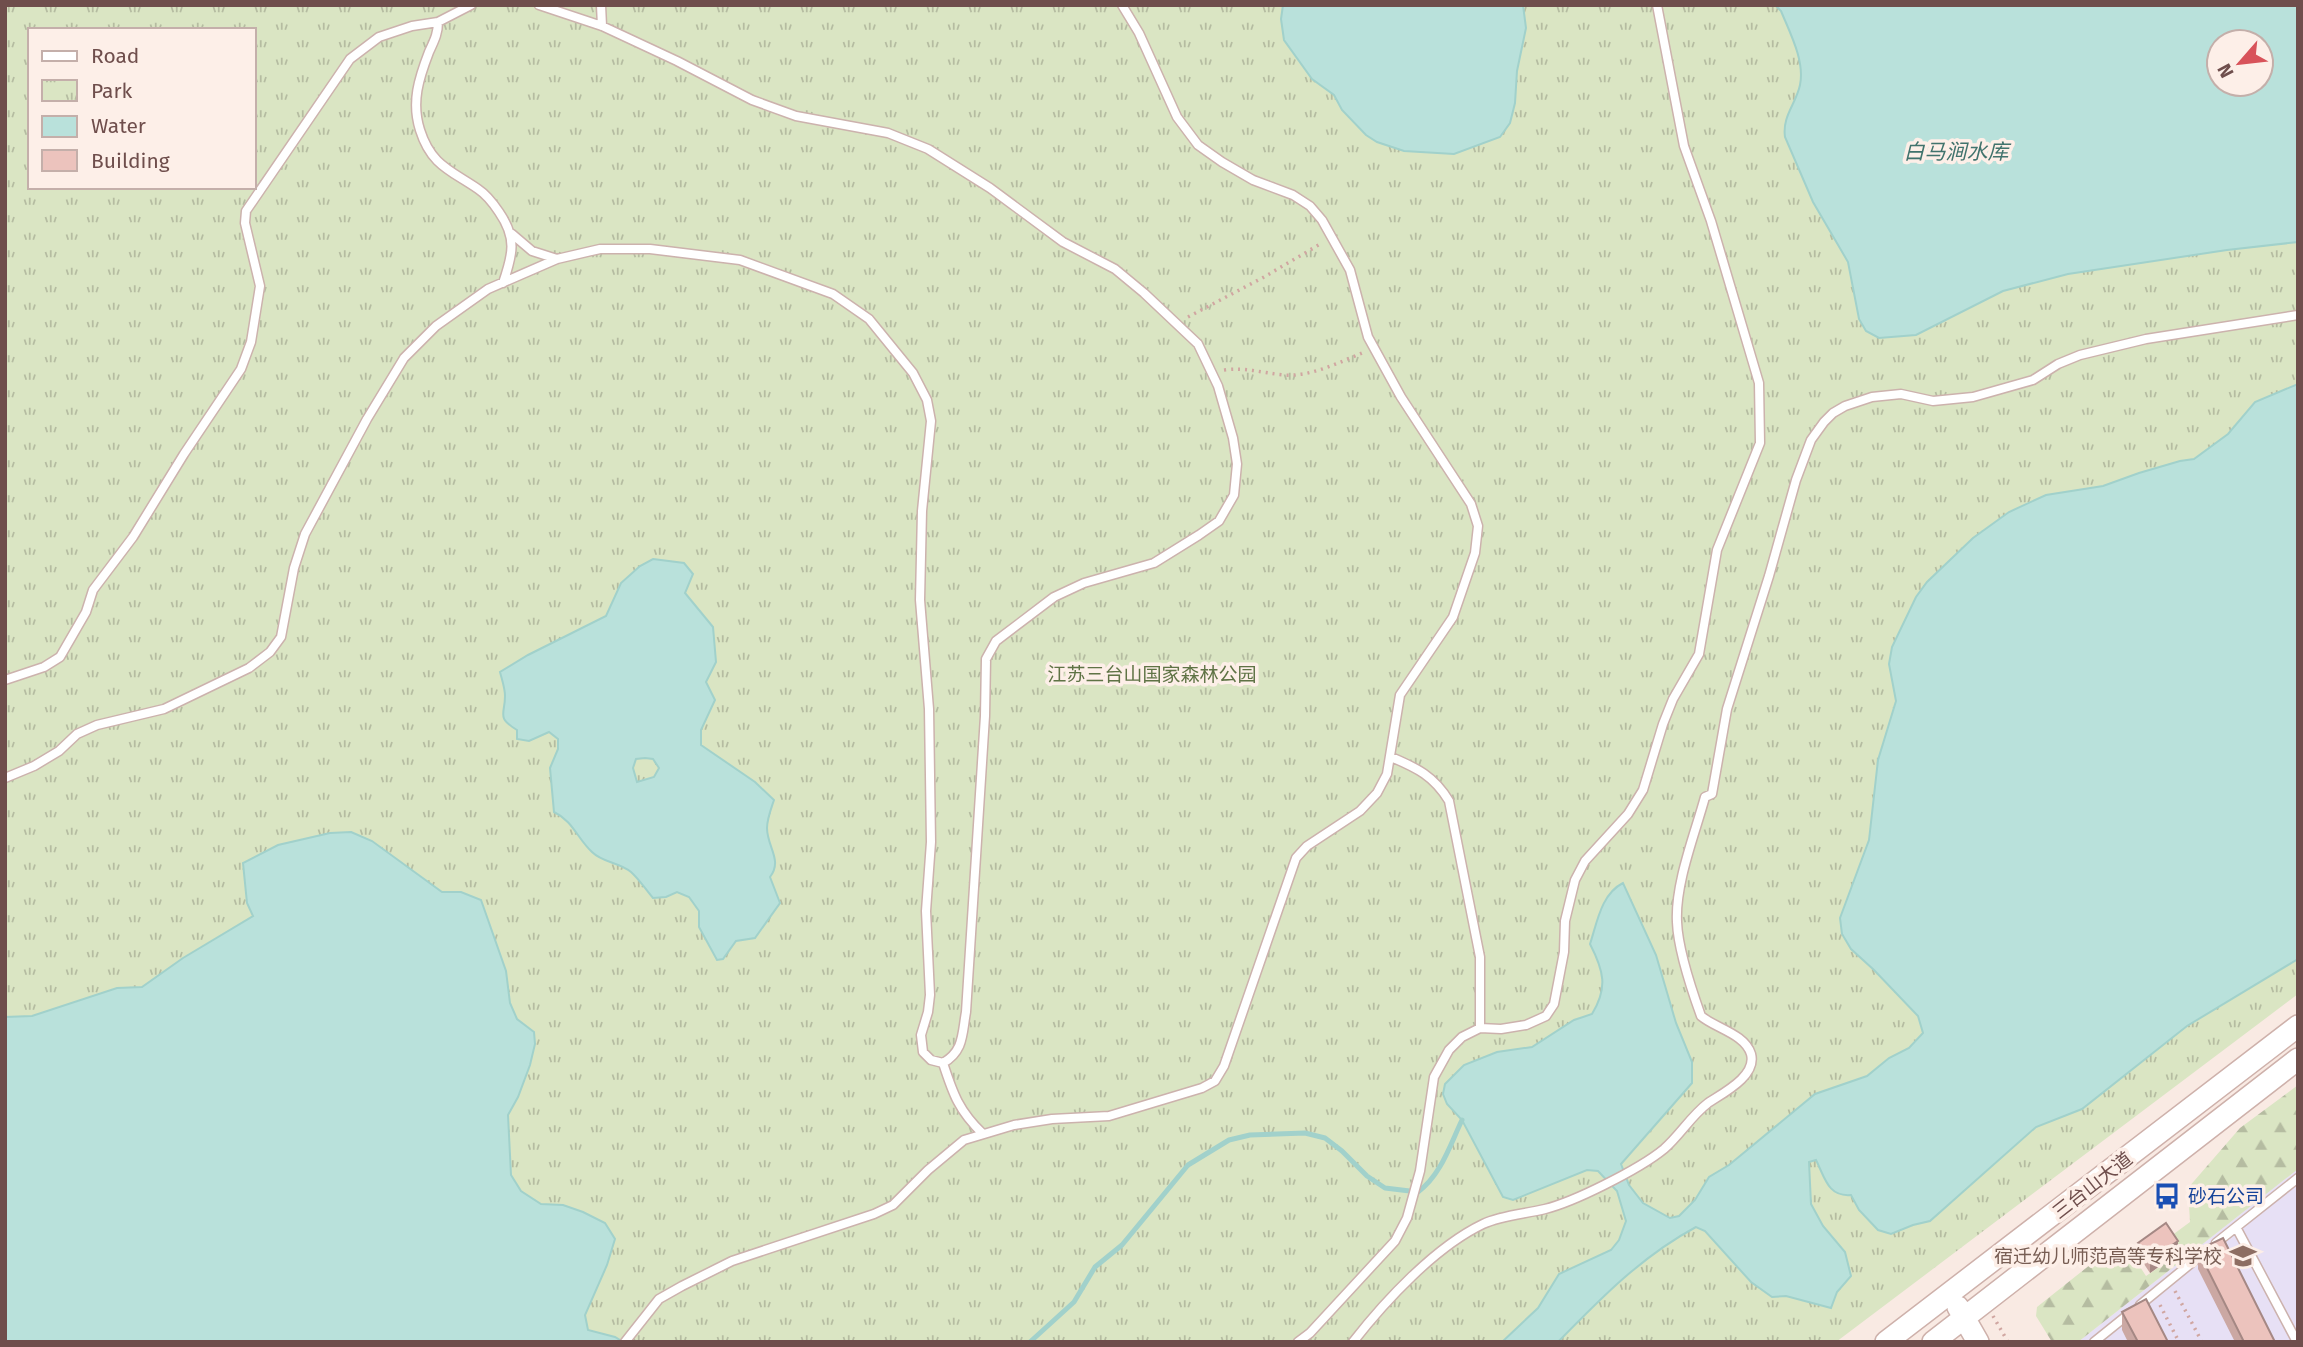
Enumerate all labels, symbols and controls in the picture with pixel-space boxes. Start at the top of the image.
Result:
legend [28,28,256,189]
north arrow [2205,28,2275,98]
text: Road [91,43,139,69]
text: N [2212,60,2239,82]
text: Park [91,78,133,104]
text: Water [91,113,146,139]
water label: 白马涧水库 [1904,139,2011,165]
text: Building [91,148,170,174]
park label: 江苏三台山国家森林公园 [1047,663,1257,686]
street label: 三台山大道 [2048,1147,2137,1224]
bus stop icon: 砂石公司 [2152,1181,2182,1211]
place label: 砂石公司 [2188,1185,2264,1208]
school or university icon: 宿迁幼儿师范高等专科学校 [2228,1241,2258,1271]
place label: 宿迁幼儿师范高等专科学校 [1994,1245,2222,1268]

